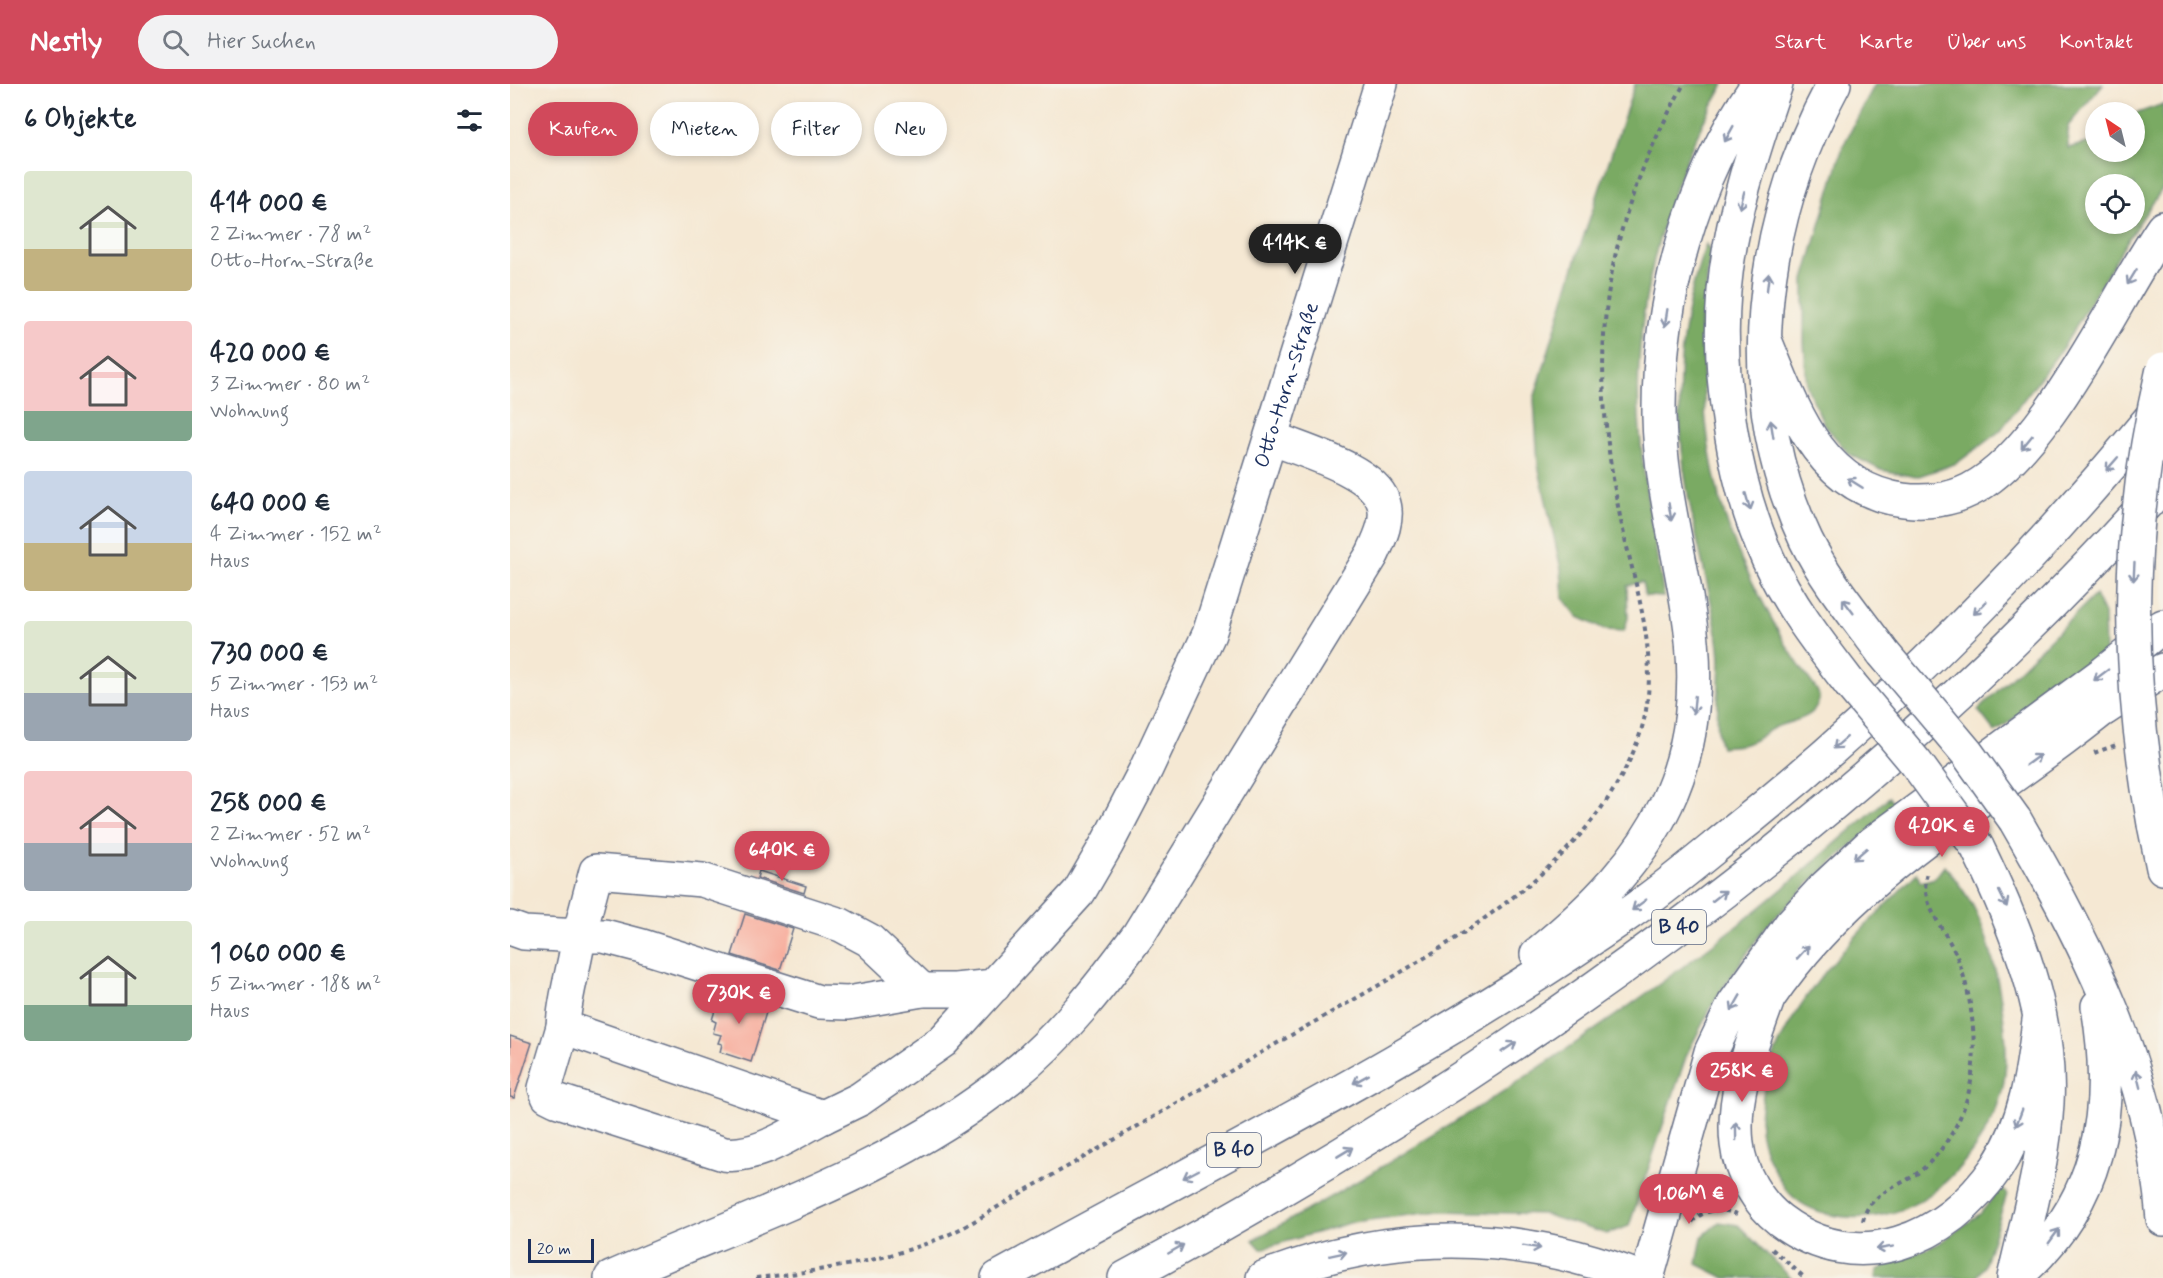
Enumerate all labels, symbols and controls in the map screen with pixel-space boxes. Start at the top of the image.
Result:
search box [138,15,558,69]
text: Nestly [30,24,102,61]
icon: search [159,26,192,59]
text: Hier suchen [207,28,316,56]
text: Start [1775,28,1827,56]
text: Karte [1860,28,1913,56]
text: Über uns [1946,28,2026,56]
text: Kontakt [2059,28,2133,56]
chip: Kaufen [528,102,638,156]
chip: Mieten [650,102,759,156]
chip: Filter [771,102,862,156]
chip: Neu [874,102,947,156]
north arrow [2085,102,2145,162]
map controls [2085,102,2145,234]
text: 6 Objekte [24,103,136,137]
icon: filters [453,104,486,137]
one-way arrow [1723,125,1734,143]
button: locate [2085,174,2145,234]
text: 414 000 € [210,187,328,221]
one-way arrow [1735,191,1747,210]
icon: home [72,195,144,267]
text: 2 Zimmer · 78 m² [210,221,371,248]
pin: 414K € [1246,224,1344,275]
text: 414K € [1263,230,1327,257]
text: Otto-Horn-Straße [210,248,374,275]
one-way arrow [2125,268,2137,285]
one-way arrow [1763,273,1774,292]
street label: Otto-Horn-Straße [1248,299,1326,471]
one-way arrow [1661,308,1672,327]
text: 420 000 € [210,337,331,371]
icon: home [72,345,144,417]
text: 3 Zimmer · 80 m² [210,371,370,398]
text: Wohnung [210,398,289,425]
one-way arrow [1766,419,1777,439]
one-way arrow [2020,433,2033,449]
one-way arrow [2105,456,2119,471]
one-way arrow [1847,477,1864,489]
text: 640 000 € [210,487,331,521]
one-way arrow [1743,492,1754,511]
icon: home [72,495,144,567]
one-way arrow [1665,502,1676,521]
text: 4 Zimmer · 152 m² [210,521,382,548]
text: Haus [210,548,250,575]
one-way arrow [2128,561,2139,581]
one-way arrow [1842,598,1855,614]
one-way arrow [1973,600,1987,615]
text: 730 000 € [210,637,329,671]
icon: home [72,645,144,717]
one-way arrow [2093,669,2109,681]
text: 5 Zimmer · 153 m² [210,671,378,698]
one-way arrow [1688,694,1699,714]
text: Haus [210,698,250,725]
one-way arrow [1833,736,1848,750]
one-way arrow [2024,754,2040,767]
text: 258 000 € [210,787,327,821]
icon: home [72,795,144,867]
pin: 420K € [1893,807,1991,858]
text: 420K € [1909,813,1975,840]
text: 2 Zimmer · 52 m² [210,821,371,848]
pin: 640K € [733,831,831,882]
text: 640K € [748,837,816,864]
one-way arrow [1853,847,1868,861]
text: Wohnung [210,848,289,875]
one-way arrow [1710,890,1726,903]
one-way arrow [1997,890,2009,908]
one-way arrow [1632,899,1648,912]
road number: B 40 [1652,910,1706,944]
text: 1 060 000 € [210,937,346,971]
icon: home [72,945,144,1017]
one-way arrow [1796,945,1810,960]
text: 5 Zimmer · 188 m² [210,971,381,998]
pin: 730K € [690,974,788,1025]
text: 730K € [706,980,772,1007]
one-way arrow [1729,994,1741,1011]
text: Haus [210,998,250,1025]
one-way arrow [1501,1041,1517,1053]
pin: 258K € [1693,1052,1791,1103]
text: 258K € [1710,1058,1774,1085]
one-way arrow [2131,1070,2143,1089]
one-way arrow [1353,1073,1370,1085]
one-way arrow [2013,1108,2024,1127]
one-way arrow [1730,1122,1742,1142]
road number: B 40 [1207,1133,1261,1167]
one-way arrow [1336,1145,1353,1157]
one-way arrow [1182,1168,1200,1180]
pin: 1.06M € [1634,1174,1744,1225]
text: 1.06M € [1653,1180,1725,1207]
one-way arrow [2048,1228,2060,1244]
scale bar [528,1236,594,1264]
text: 20 m [537,1239,571,1260]
one-way arrow [1521,1242,1541,1253]
one-way arrow [1167,1243,1184,1255]
one-way arrow [1876,1243,1896,1254]
one-way arrow [1328,1248,1347,1259]

